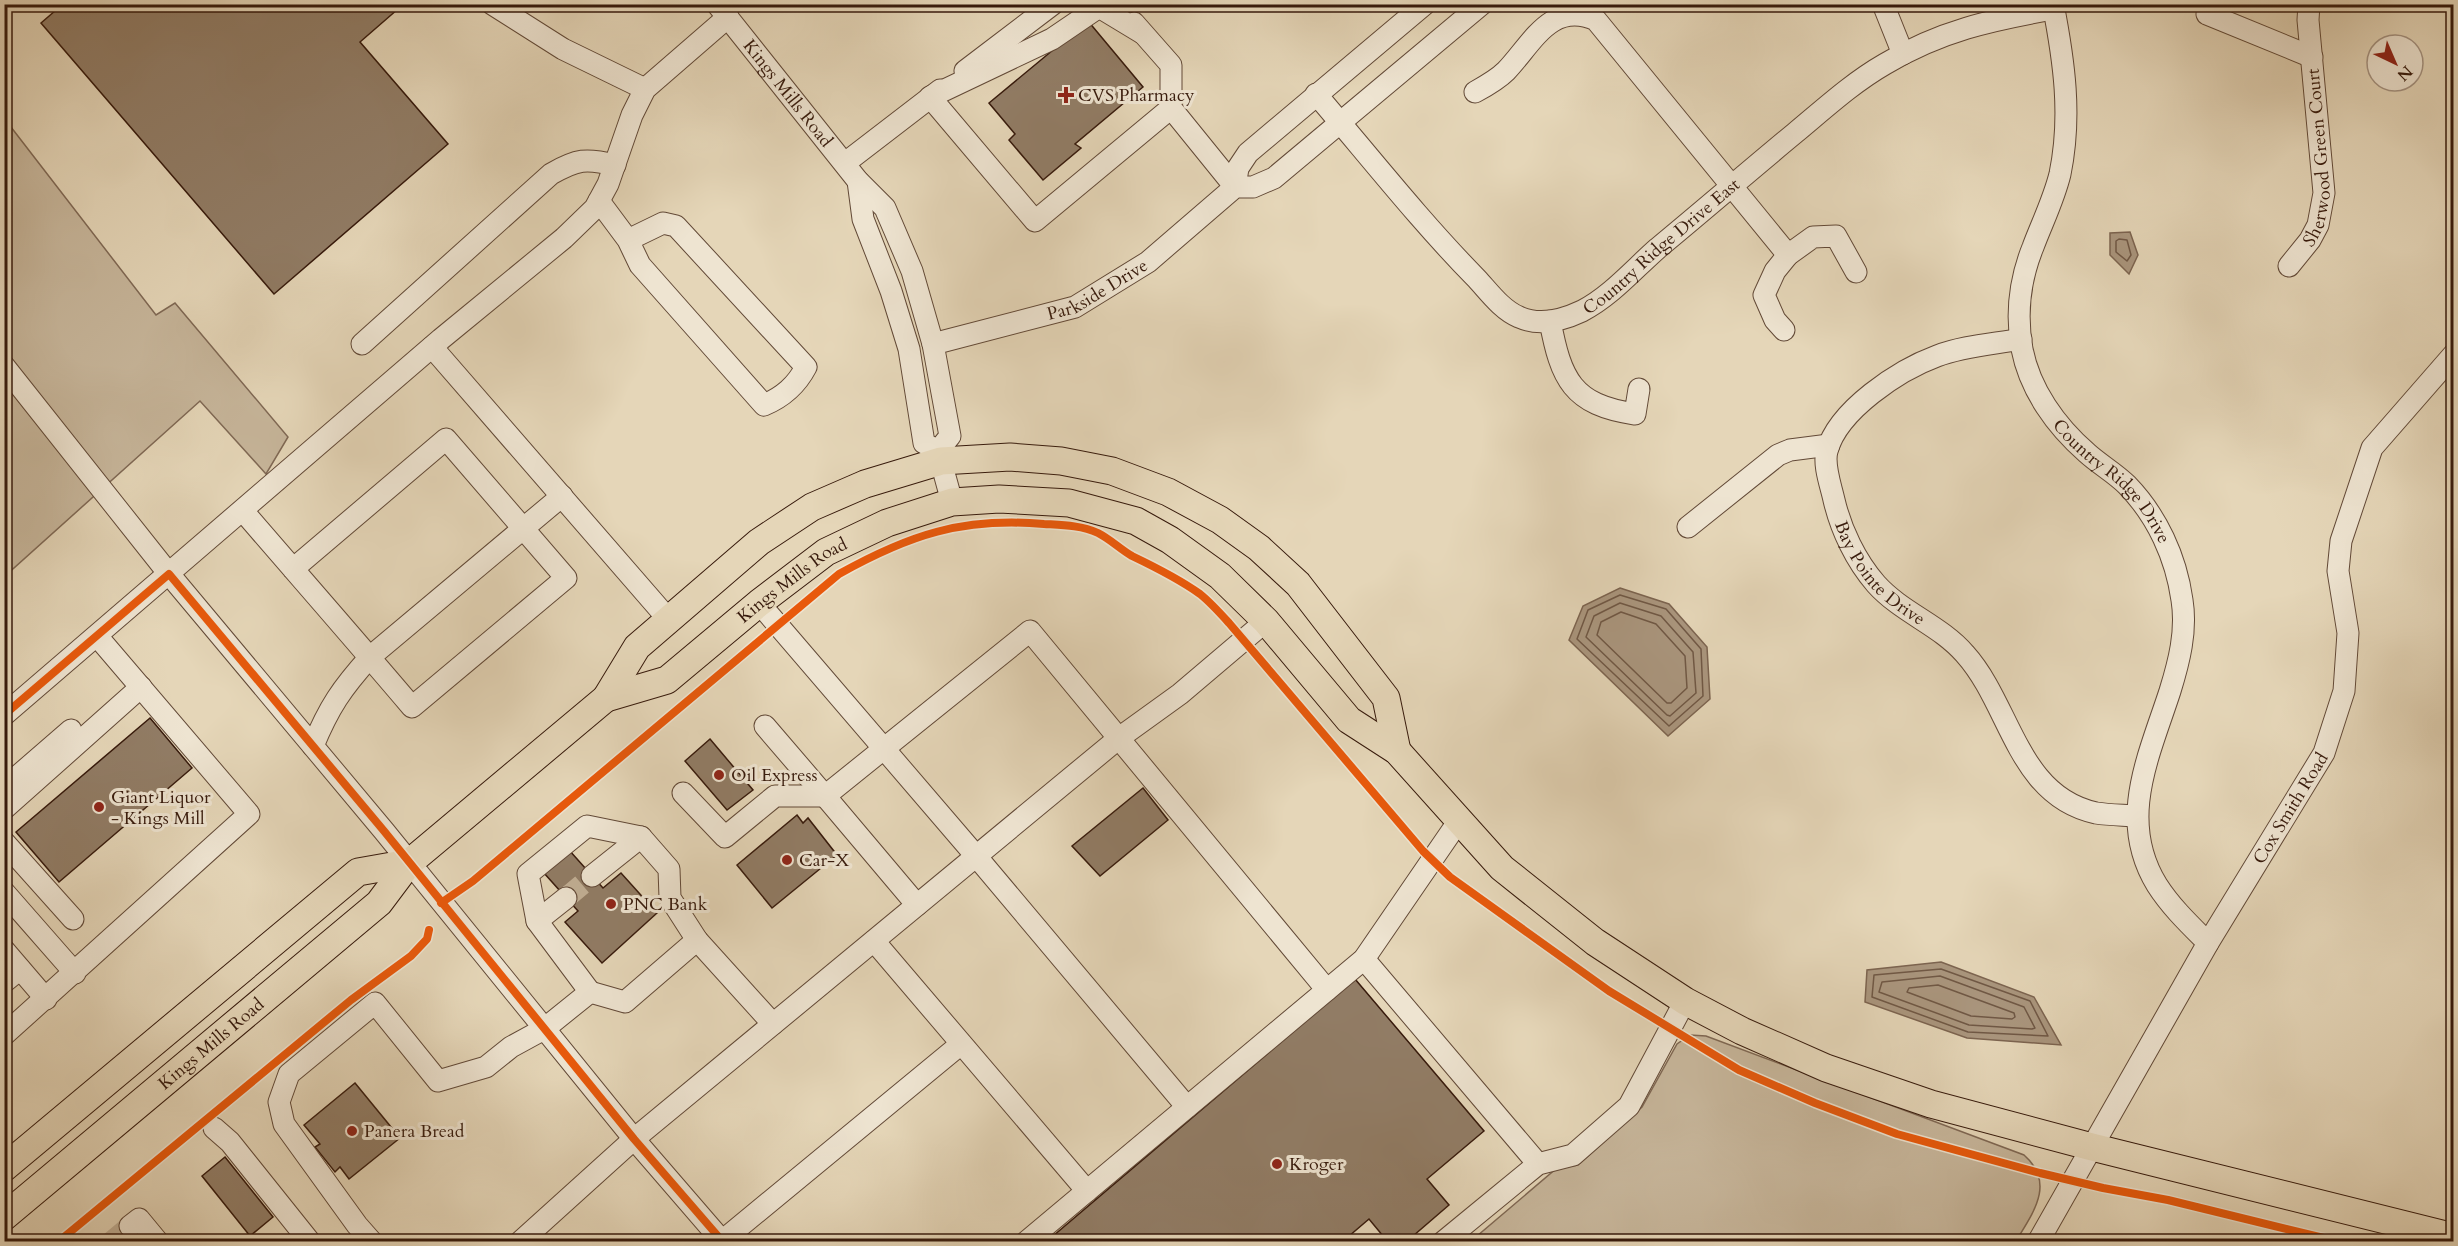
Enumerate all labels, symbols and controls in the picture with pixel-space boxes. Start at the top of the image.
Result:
north arrow [2365,33,2425,93]
street label: Kings Mills Road [737,34,839,153]
text: N [2392,60,2417,86]
street label: Sherwood Green Court [2297,67,2337,252]
place label: CVS Pharmacy [1078,83,1195,108]
marker: CVS Pharmacy [1059,88,1073,102]
street label: Country Ridge Drive East [1578,172,1746,321]
street label: Parkside Drive [1044,253,1153,327]
street label: Country Ridge Drive [2047,414,2176,547]
street label: Bay Pointe Drive [1828,517,1930,632]
street label: Kings Mills Road [732,532,852,629]
street label: Cox Smith Road [2247,747,2335,869]
place label: Oil Express [731,763,817,788]
marker: Oil Express [712,768,726,782]
place label: Giant Liquor - Kings Mill [111,785,211,831]
marker: Giant Liquor - Kings Mill [92,800,106,814]
place label: Car-X [799,848,850,873]
marker: Car-X [780,853,794,867]
place label: PNC Bank [623,892,708,917]
marker: PNC Bank [604,897,618,911]
street label: Kings Mills Road [153,992,270,1096]
place label: Panera Bread [364,1119,465,1144]
marker: Panera Bread [345,1124,359,1138]
place label: Kroger [1289,1152,1344,1177]
marker: Kroger [1270,1157,1284,1171]

